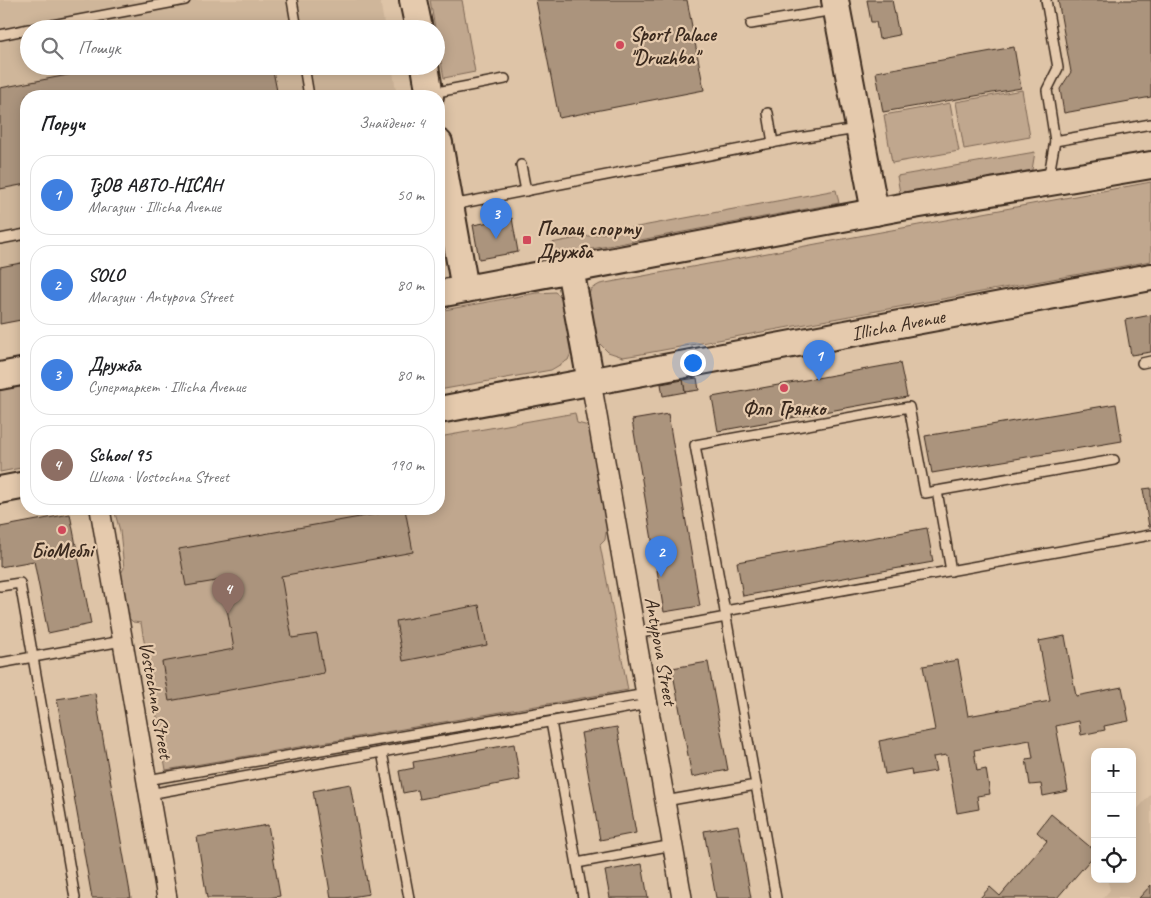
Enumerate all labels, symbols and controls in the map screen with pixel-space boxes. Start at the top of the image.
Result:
search box [20,20,445,75]
place label: Sport Palace "Druzhba" [630,22,718,70]
icon: search [38,34,66,62]
text: Пошук [78,36,120,60]
marker: Sport Palace "Druzhba" [614,39,626,51]
text: Поруч [40,110,85,136]
text: Знайдено: 4 [359,113,425,133]
text: ТзОВ АВТО-НІСАН [88,173,223,197]
text: 1 [53,185,61,205]
text: 50 m [397,185,424,205]
text: Магазин · Illicha Avenue [88,197,221,217]
pin: 3 [480,198,512,239]
place label: Палац спорту Дружба [537,216,643,264]
marker: Палац спорту Дружба [521,234,533,246]
text: SOLO [88,263,124,287]
text: 2 [53,275,61,295]
text: 80 m [397,275,424,295]
text: Магазин · Antypova Street [88,287,233,307]
street label: Illicha Avenue [849,303,948,346]
pin: 1 [803,340,835,381]
your location [680,350,706,376]
text: Дружба [88,353,141,377]
text: 3 [53,365,61,385]
text: 80 m [397,365,424,385]
text: Супермаркет · Illicha Avenue [88,377,246,397]
marker: Флп Грянко [778,382,790,394]
place label: Флп Грянко [743,396,827,421]
text: School 95 [88,443,151,467]
text: 4 [53,455,61,475]
text: 190 m [390,455,424,475]
text: Школа · Vostochna Street [88,467,229,487]
marker: БіоМеблі [56,524,68,536]
pin: 2 [645,536,677,577]
place label: БіоМеблі [31,538,96,563]
pin: 4 [212,573,244,614]
street label: Antypova Street [639,595,683,709]
street label: Vostochna Street [133,639,179,763]
map controls [1091,748,1136,883]
button: + [1091,748,1136,793]
button: − [1091,793,1136,838]
button: locate [1091,838,1136,883]

